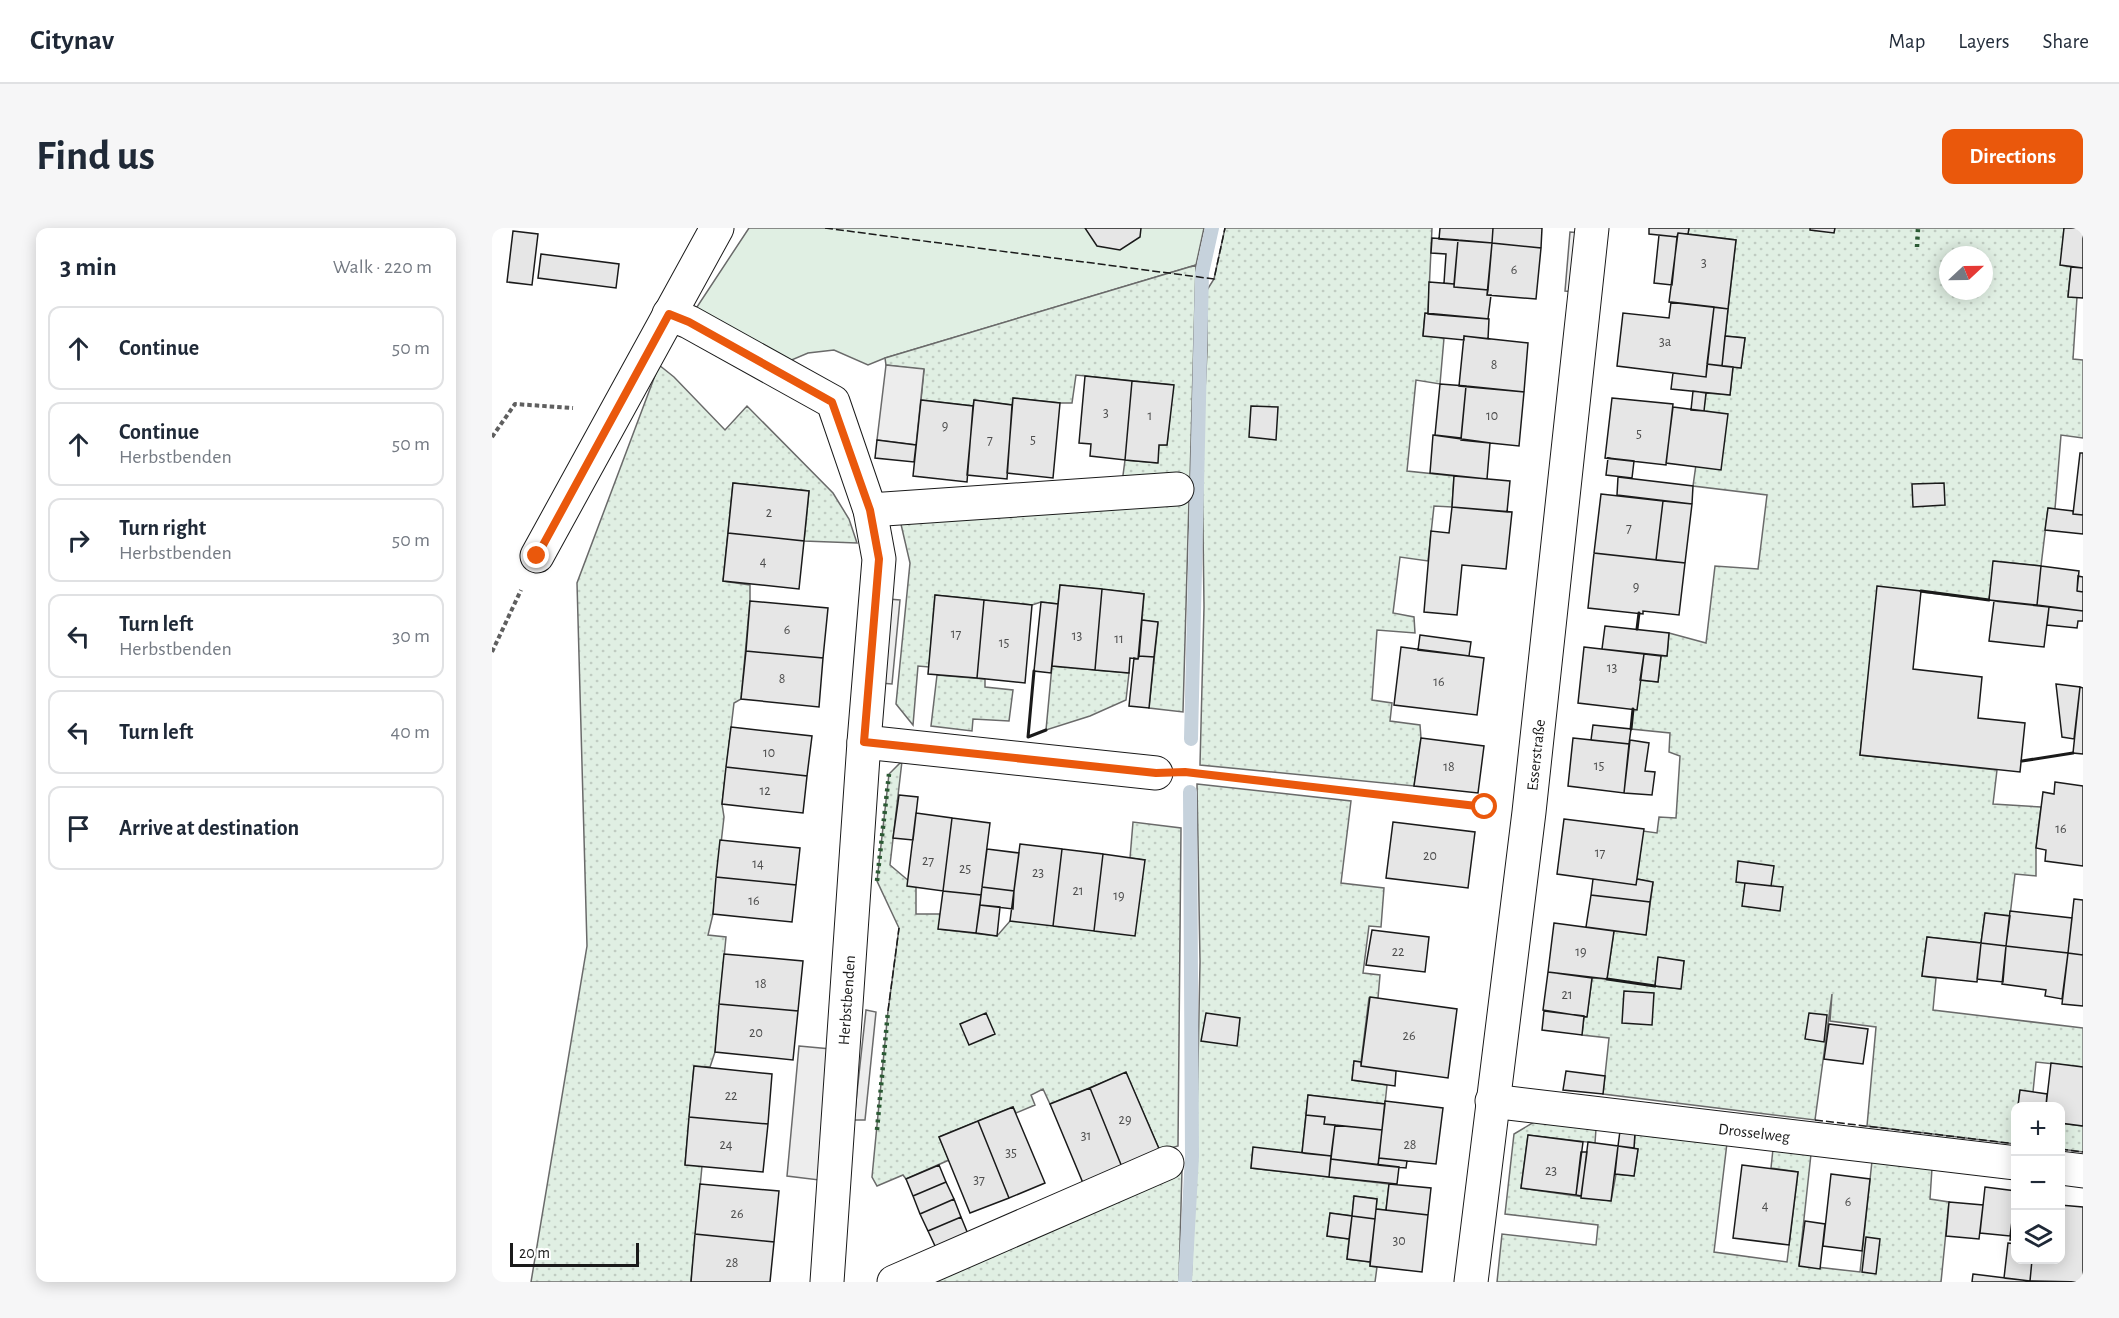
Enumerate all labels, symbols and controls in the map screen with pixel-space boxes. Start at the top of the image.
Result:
text: Citynav [30,27,114,55]
text: Map [1889,31,1925,52]
text: Layers [1958,31,2009,52]
text: Share [2042,31,2089,52]
button: Directions [1942,129,2083,184]
text: Find us [36,135,155,177]
north arrow [1939,246,1993,300]
text: 3 min [60,254,117,280]
house number: 3 [1701,256,1707,270]
text: Walk · 220 m [333,257,432,277]
house number: 6 [1511,263,1517,277]
icon: ahead [62,332,95,365]
house number: 3a [1659,335,1672,349]
text: Continue [119,337,199,359]
text: 50 m [392,338,430,358]
house number: 8 [1491,358,1497,372]
house number: 3 [1103,406,1109,420]
house number: 1 [1148,409,1152,423]
house number: 10 [1486,409,1498,423]
house number: 9 [942,419,948,433]
text: Continue [119,421,199,443]
house number: 5 [1636,427,1642,441]
icon: ahead [62,428,95,461]
house number: 7 [987,433,993,447]
house number: 5 [1030,433,1036,447]
text: 50 m [392,434,430,454]
text: Herbstbenden [119,447,232,467]
house number: 2 [766,506,772,520]
text: Turn right [119,517,206,539]
house number: 7 [1626,521,1632,535]
icon: right [62,524,95,557]
text: 50 m [392,530,430,550]
route end [523,542,549,568]
text: Herbstbenden [119,543,232,563]
house number: 4 [760,555,767,569]
house number: 9 [1633,580,1639,594]
text: Turn left [119,613,193,635]
icon: left [62,620,95,653]
house number: 6 [784,623,790,637]
text: 30 m [392,626,430,646]
house number: 17 [951,627,961,641]
house number: 13 [1072,629,1083,643]
house number: 11 [1114,632,1124,646]
house number: 15 [999,636,1009,650]
text: Herbstbenden [119,639,232,659]
house number: 13 [1607,661,1618,675]
house number: 8 [779,672,785,686]
house number: 16 [1433,675,1445,689]
icon: left [62,716,95,749]
street label: Esserstraße [1524,718,1548,792]
text: Turn left [119,721,193,743]
text: 40 m [391,722,430,742]
house number: 10 [763,746,775,760]
house number: 15 [1594,759,1604,773]
house number: 18 [1443,760,1455,774]
house number: 12 [759,784,771,798]
route start [1471,793,1497,819]
icon: arrive [62,812,95,845]
text: Arrive at destination [119,817,299,839]
house number: 16 [2055,822,2067,836]
house number: 17 [1595,846,1605,860]
house number: 20 [1423,849,1437,863]
house number: 27 [922,854,934,868]
house number: 14 [752,857,764,871]
house number: 25 [959,862,971,876]
house number: 23 [1032,866,1044,880]
house number: 21 [1072,884,1084,898]
house number: 19 [1113,889,1125,903]
house number: 16 [748,894,760,908]
house number: 22 [1392,945,1404,959]
house number: 19 [1575,945,1587,959]
street label: Herbstbenden [836,955,858,1046]
house number: 18 [755,977,767,991]
house number: 21 [1561,988,1573,1002]
house number: 20 [749,1026,763,1040]
house number: 26 [1403,1029,1415,1043]
house number: 22 [725,1089,737,1103]
map controls [2011,1102,2065,1264]
button: + [2011,1102,2065,1156]
house number: 29 [1119,1113,1131,1127]
street label: Drosselweg [1717,1121,1791,1145]
house number: 31 [1081,1129,1091,1143]
house number: 24 [719,1138,733,1152]
house number: 28 [1403,1138,1417,1152]
house number: 35 [1005,1146,1017,1160]
button: − [2011,1156,2065,1210]
house number: 23 [1545,1164,1557,1178]
house number: 37 [973,1173,985,1187]
house number: 6 [1845,1195,1851,1209]
house number: 4 [1762,1199,1769,1213]
house number: 26 [731,1207,743,1221]
button: layers [2011,1210,2065,1264]
house number: 30 [1392,1234,1406,1248]
scale bar [510,1240,639,1268]
text: 20 m [519,1245,550,1261]
house number: 28 [725,1256,739,1270]

